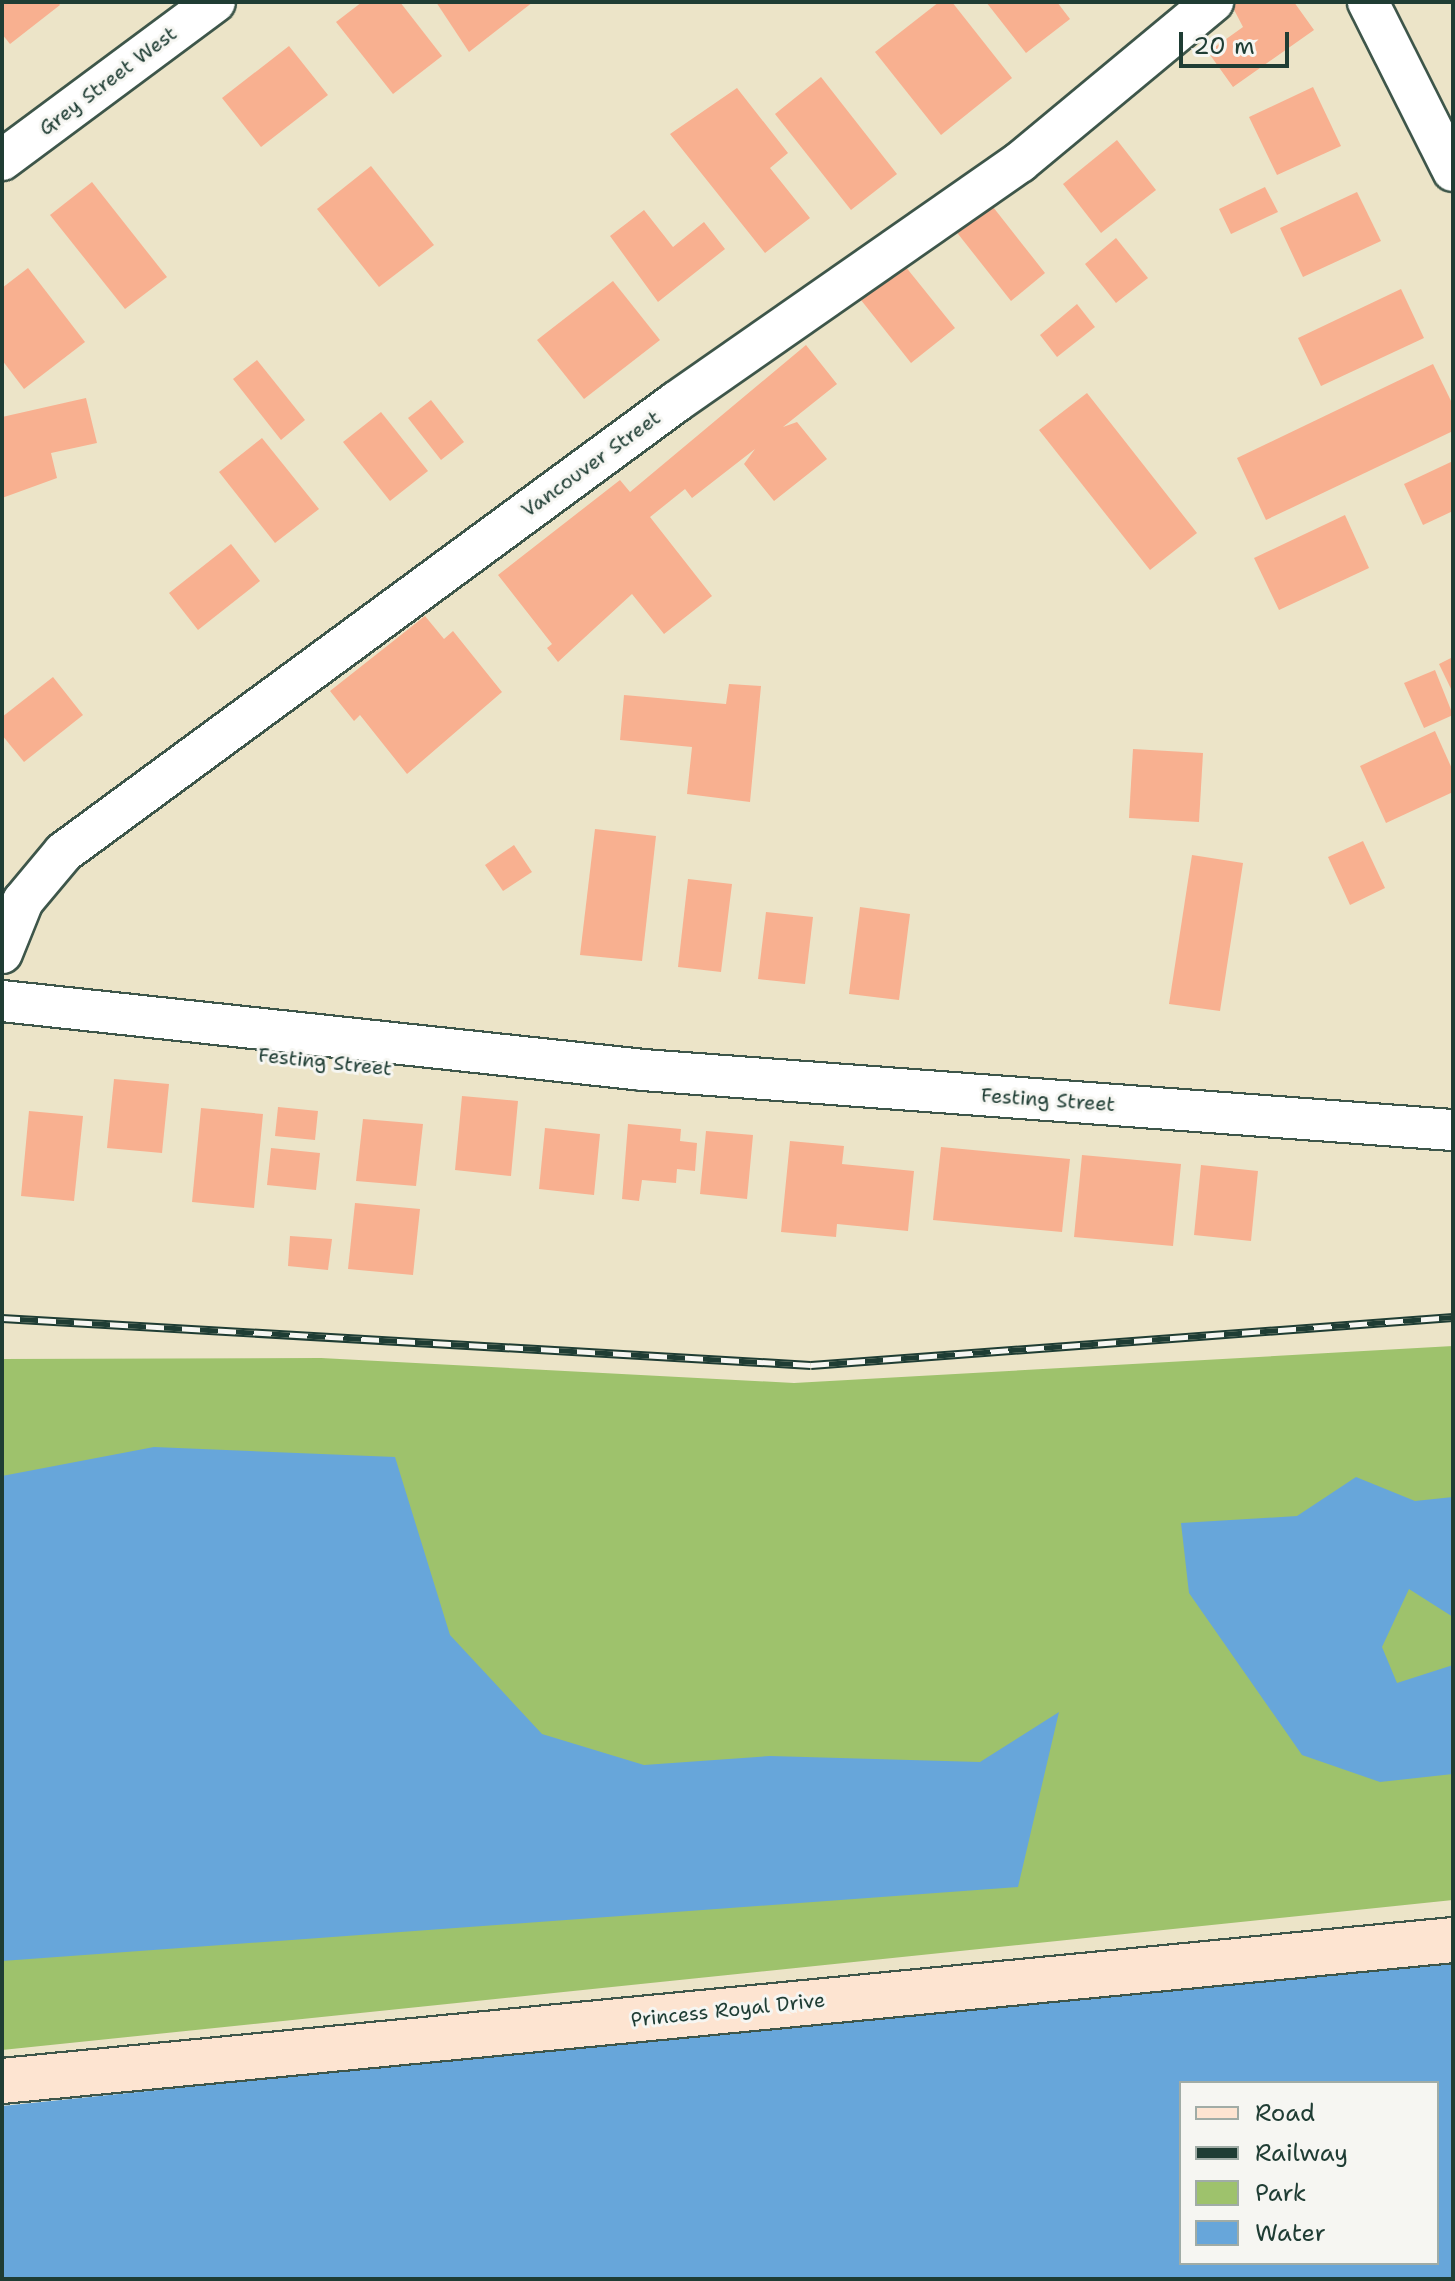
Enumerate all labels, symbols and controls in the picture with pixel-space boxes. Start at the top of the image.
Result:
scale bar [1183,16,1293,66]
street label: Grey Street West [34,21,182,141]
text: 20 m [1193,30,1255,62]
street label: Vancouver Street [517,405,665,523]
street label: Festing Street [257,1043,393,1081]
street label: Festing Street [980,1083,1116,1117]
street label: Princess Royal Drive [630,1988,826,2032]
legend [1179,2081,1439,2265]
text: Road [1255,2097,1315,2129]
text: Railway [1255,2137,1348,2169]
text: Park [1255,2177,1307,2209]
text: Water [1255,2217,1326,2249]

